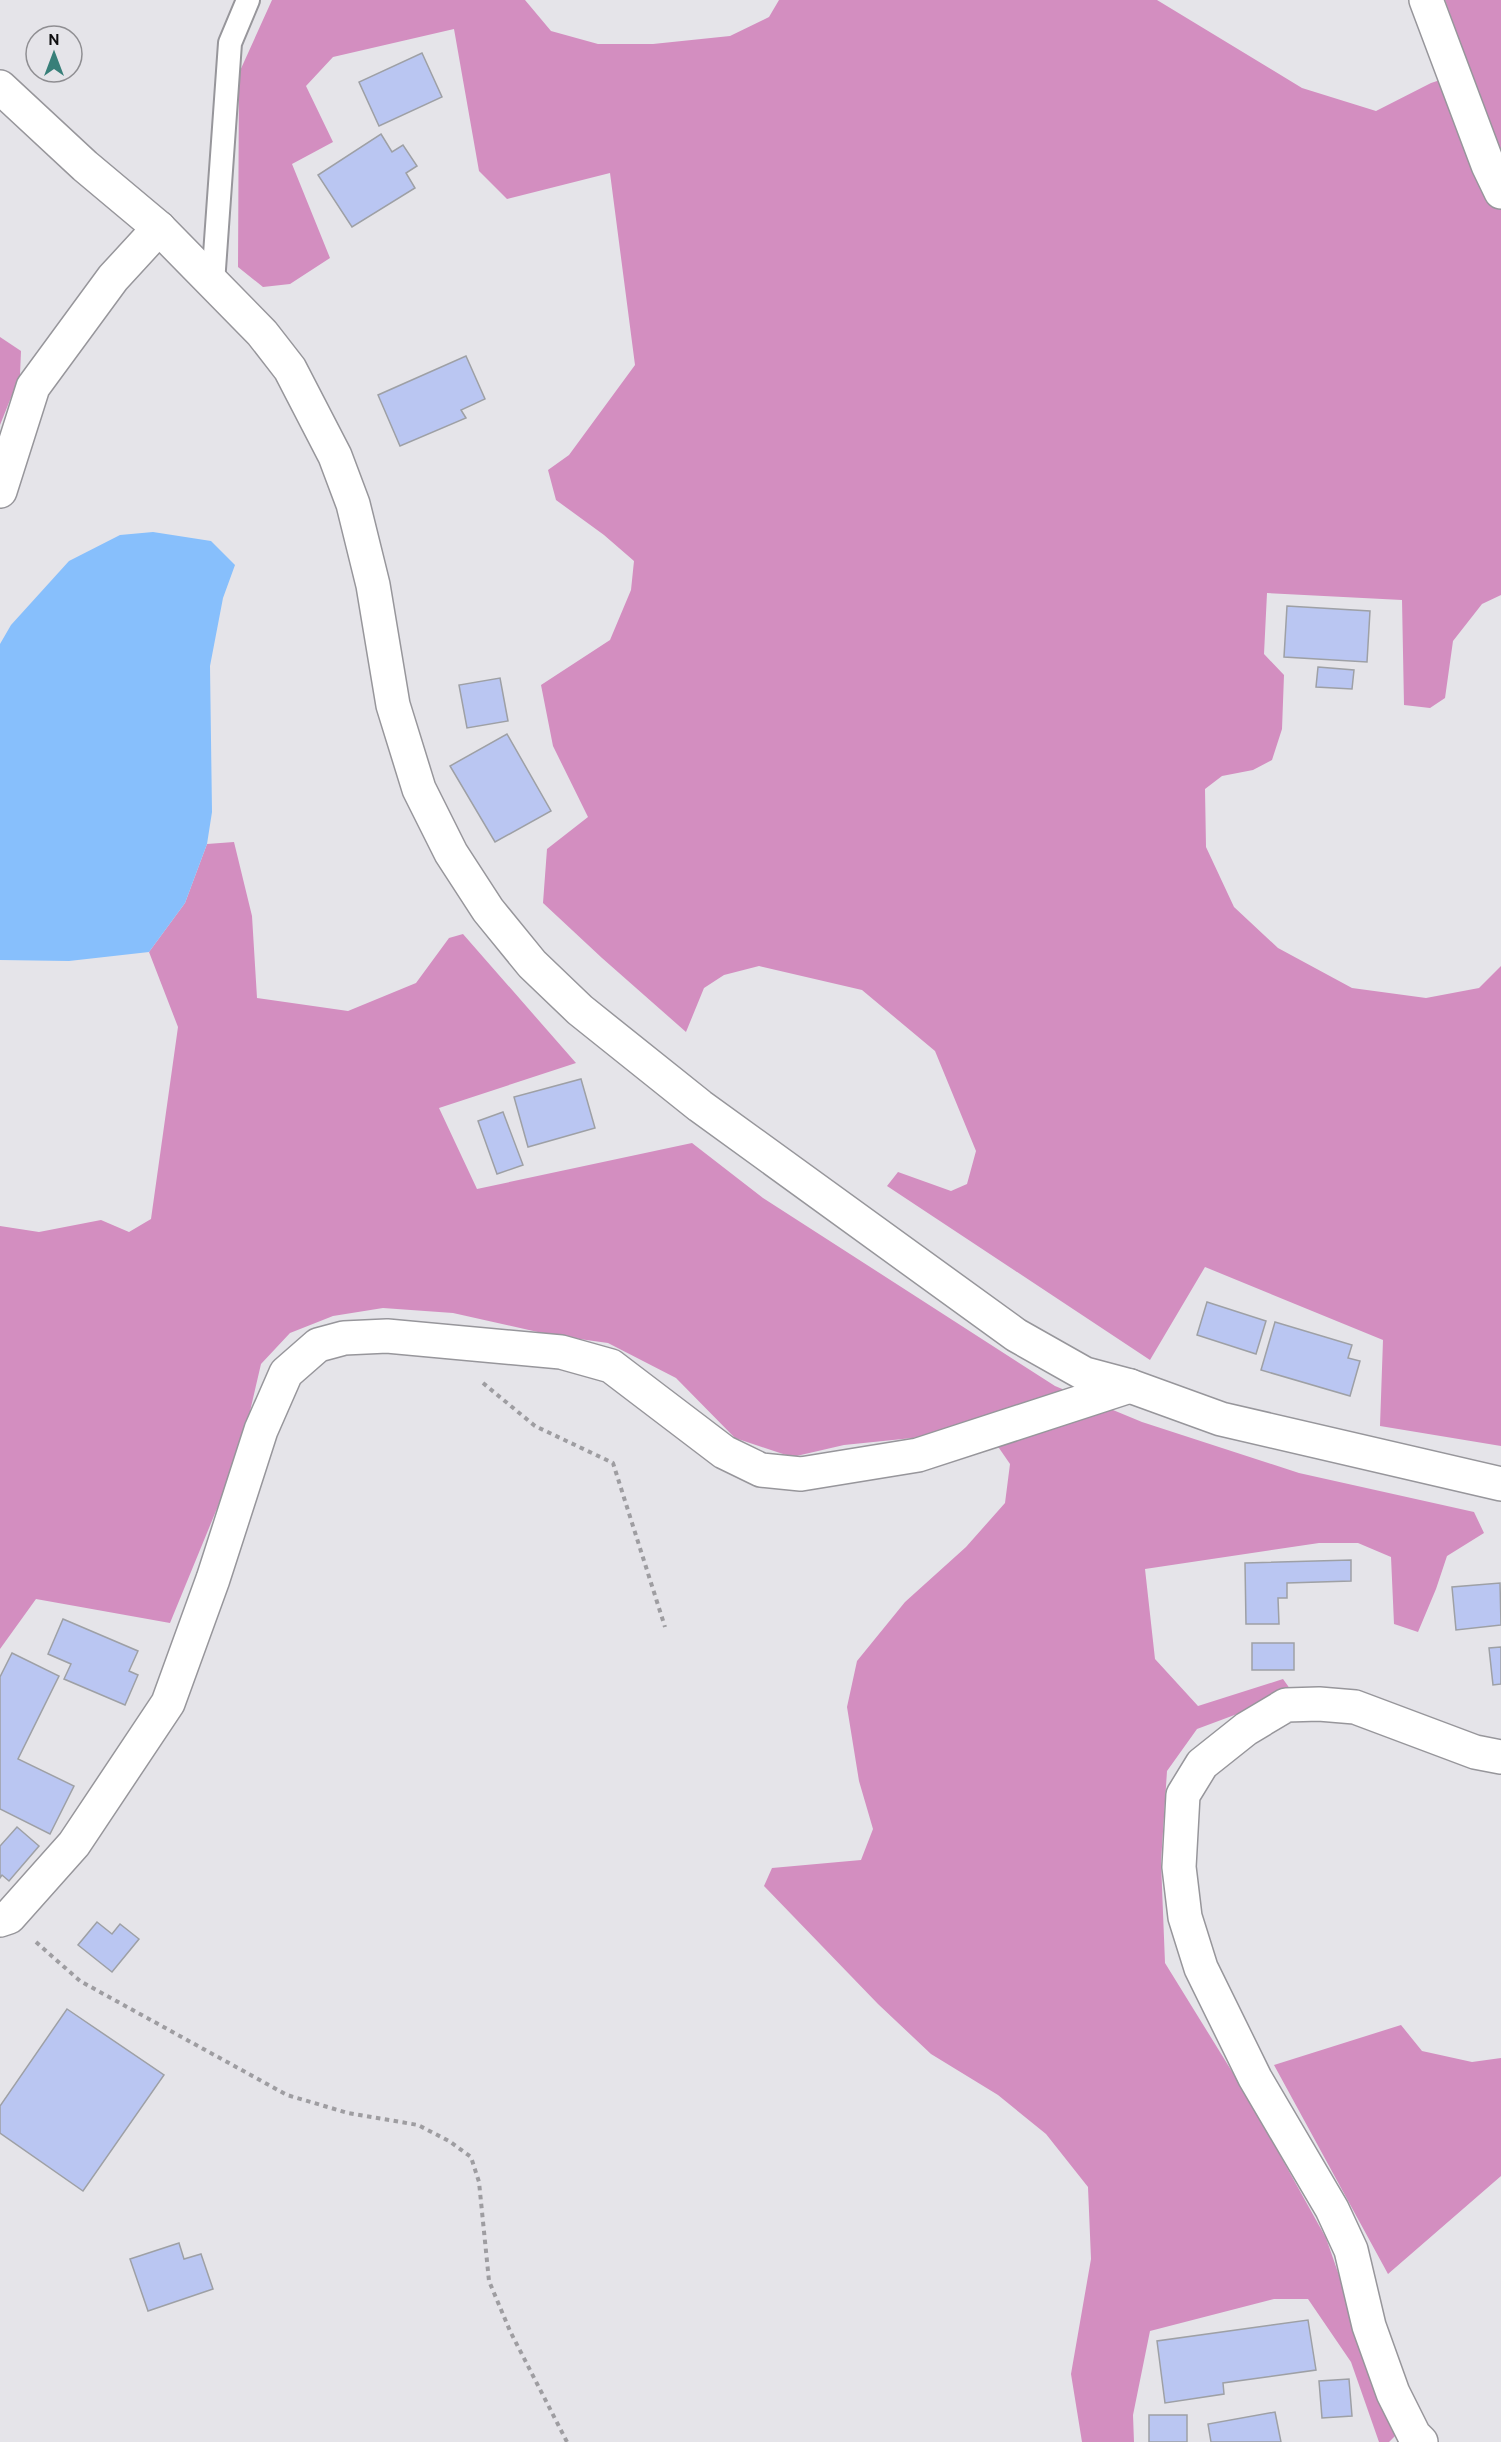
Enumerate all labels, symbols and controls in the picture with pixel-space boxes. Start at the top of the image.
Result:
north arrow [24,24,84,84]
text: N [48,30,60,49]

